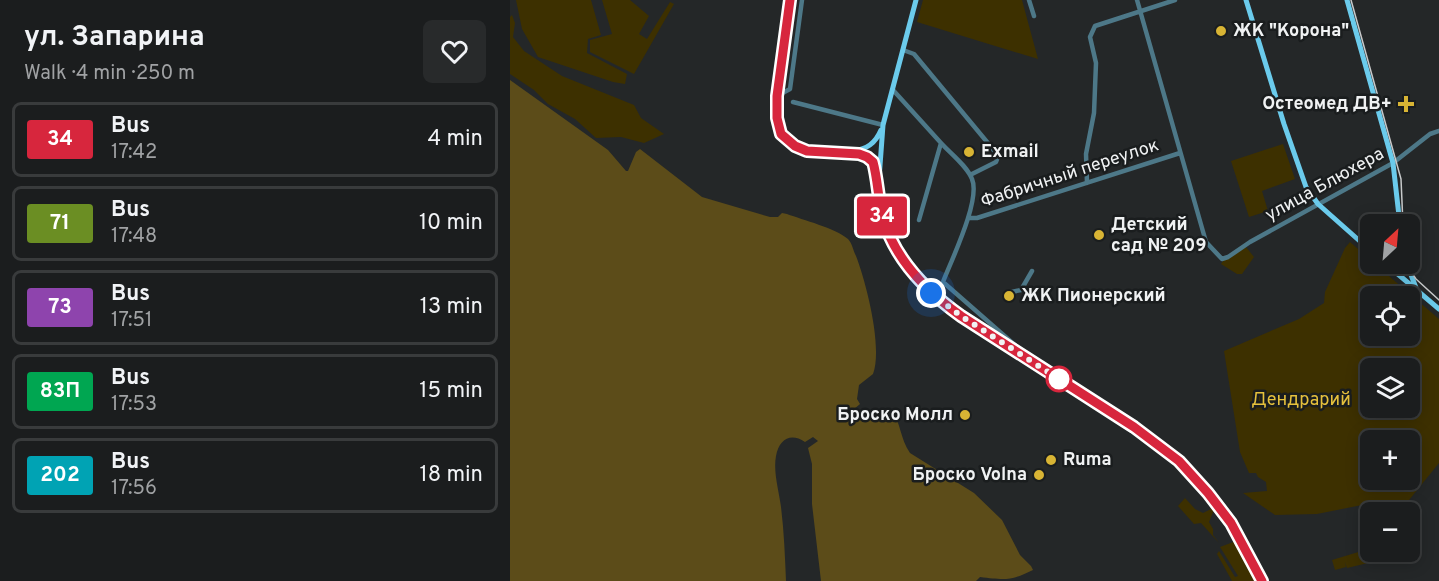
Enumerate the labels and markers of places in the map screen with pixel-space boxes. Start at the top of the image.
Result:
place label: ЖК "Корона" [1233,20,1349,43]
marker: ЖК "Корона" [1214,24,1228,38]
place label: Остеомед ДВ+ [1262,93,1392,116]
marker: Остеомед ДВ+ [1397,95,1415,113]
place label: Exmail [981,141,1039,164]
marker: Exmail [962,145,976,159]
place label: Детский сад № 209 [1111,214,1206,258]
marker: Детский сад № 209 [1092,228,1106,242]
place label: ЖК Пионерский [1021,285,1166,308]
marker: ЖК Пионерский [1002,289,1016,303]
unlabelled marker [1046,366,1072,392]
place label: Броско Молл [837,404,953,427]
marker: Броско Молл [958,408,972,422]
place label: Ruma [1063,449,1112,472]
marker: Ruma [1044,453,1058,467]
place label: Броско Volna [912,464,1027,487]
marker: Броско Volna [1032,468,1046,482]

